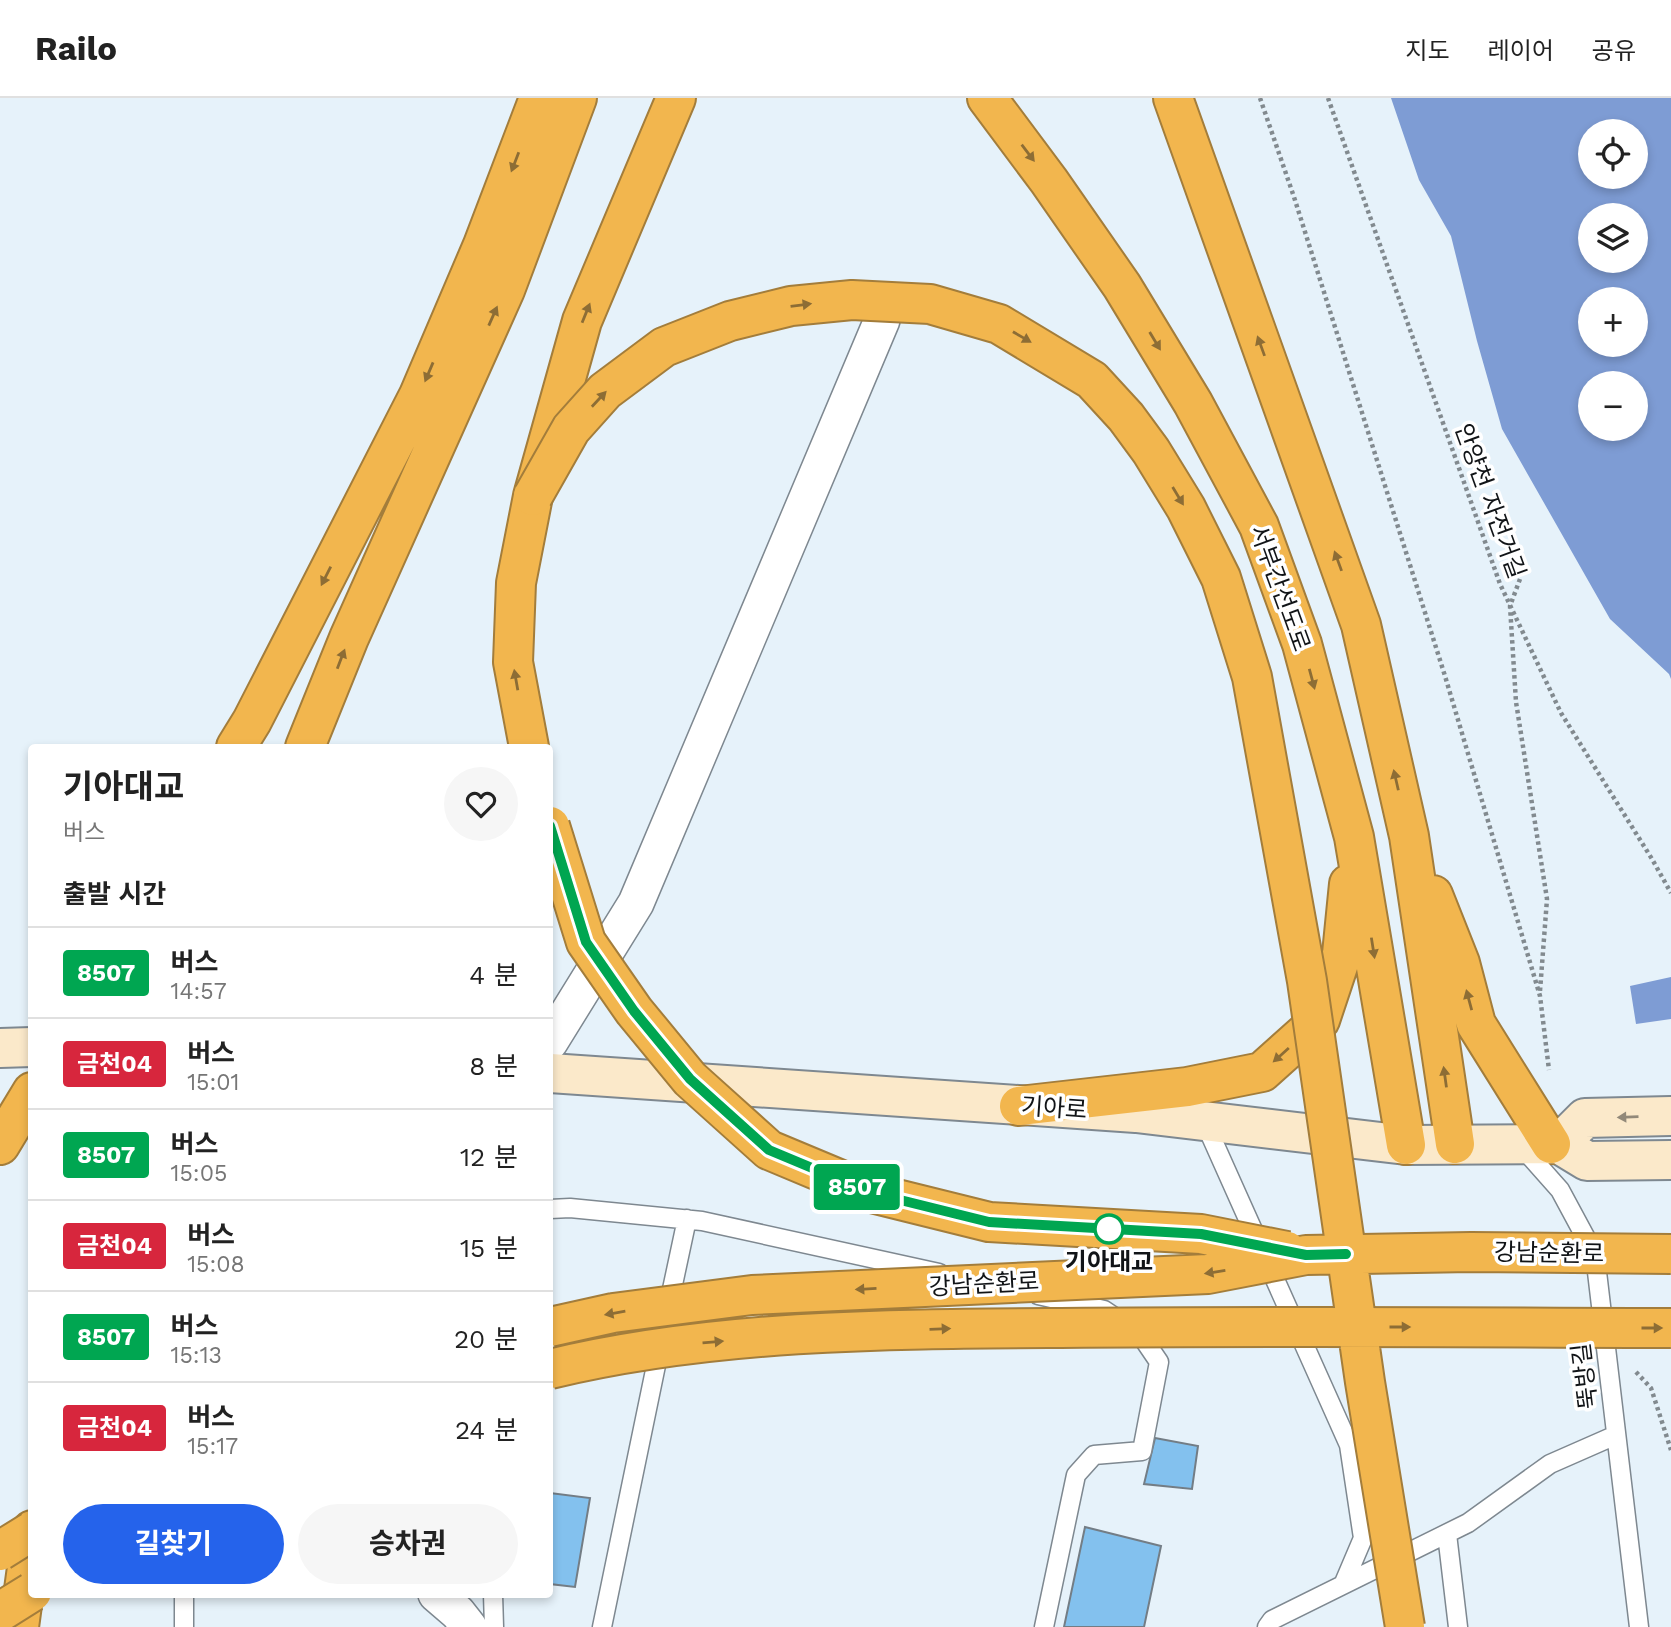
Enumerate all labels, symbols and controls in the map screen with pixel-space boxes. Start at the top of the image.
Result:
text: Railo [35,29,117,68]
text: 지도 [1405,37,1450,65]
text: 레이어 [1488,37,1554,65]
text: 공유 [1592,37,1636,65]
map controls [1578,119,1648,441]
button: locate [1578,119,1648,189]
one-way arrow [1020,143,1035,161]
one-way arrow [509,151,520,172]
button: layers [1578,203,1648,273]
button: + [1578,287,1648,357]
one-way arrow [790,299,812,310]
one-way arrow [581,302,592,323]
one-way arrow [488,306,499,327]
one-way arrow [1012,331,1031,343]
one-way arrow [1149,331,1162,350]
one-way arrow [1255,336,1266,357]
one-way arrow [423,362,434,383]
button: − [1578,371,1648,441]
one-way arrow [590,391,606,408]
street label: 안양천 자전거길 [1449,420,1531,582]
one-way arrow [1172,486,1185,505]
street label: 서부간선도로 [1244,521,1316,655]
one-way arrow [1332,550,1343,571]
one-way arrow [321,566,333,586]
one-way arrow [336,648,347,669]
one-way arrow [511,669,522,691]
one-way arrow [1307,669,1317,690]
text: 기아대교 [63,767,184,806]
button: heart [444,767,518,841]
one-way arrow [1391,769,1402,791]
text: 버스 [63,819,105,846]
text: 출발 시간 [63,879,166,909]
one-way arrow [1368,938,1379,960]
text: 버스 [170,947,218,977]
text: 8507 [77,959,135,987]
text: 4 분 [469,960,518,990]
text: 14:57 [170,978,227,1005]
one-way arrow [1464,989,1474,1010]
text: 버스 [187,1038,235,1068]
one-way arrow [1272,1047,1290,1063]
text: 금천04 [77,1050,152,1078]
text: 8 분 [469,1051,518,1081]
one-way arrow [1439,1066,1450,1088]
text: 15:01 [187,1069,240,1096]
street label: 기아로 [1020,1092,1088,1124]
one-way arrow [1617,1111,1639,1123]
text: 버스 [170,1129,218,1159]
text: 8507 [77,1141,135,1169]
text: 12 분 [460,1142,518,1172]
text: 15:05 [170,1160,227,1187]
line badge: 8507 [808,1164,906,1210]
text: 8507 [828,1173,886,1201]
marker: 기아대교 [1094,1214,1124,1244]
text: 버스 [187,1220,235,1250]
text: 금천04 [77,1232,152,1260]
text: 15 분 [460,1233,518,1263]
street label: 강남순환로 [1494,1238,1604,1268]
place label: 기아대교 [1065,1248,1153,1276]
text: 15:08 [187,1251,245,1278]
street label: 강남순환로 [928,1267,1040,1301]
one-way arrow [1204,1267,1226,1278]
one-way arrow [854,1284,876,1295]
one-way arrow [604,1308,626,1319]
text: 버스 [170,1311,218,1341]
one-way arrow [1390,1321,1412,1333]
one-way arrow [1642,1322,1664,1334]
text: 8507 [77,1323,135,1351]
text: 20 분 [454,1324,518,1354]
one-way arrow [930,1324,952,1335]
one-way arrow [703,1336,725,1347]
street label: 뚝방길 [1567,1341,1603,1411]
text: 15:13 [170,1342,222,1369]
text: 버스 [187,1402,235,1432]
text: 금천04 [77,1414,152,1442]
text: 24 분 [455,1415,518,1445]
text: 15:17 [187,1433,238,1460]
button: 길찾기 [63,1504,284,1584]
button: 승차권 [298,1504,518,1584]

